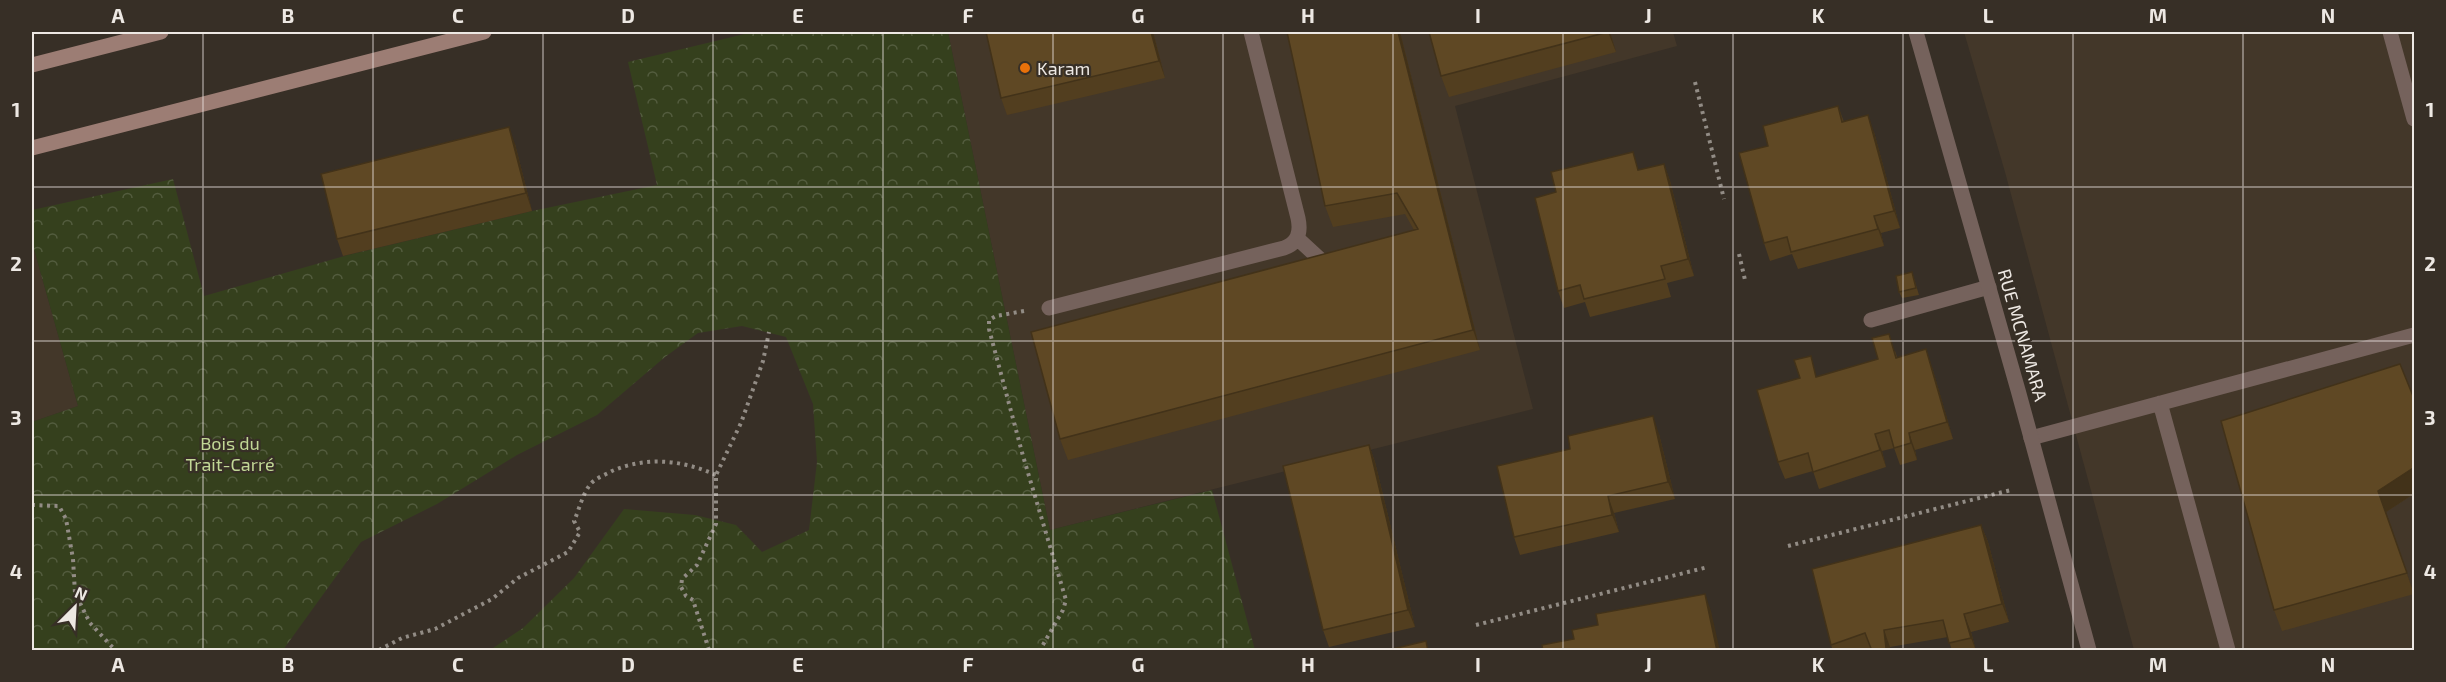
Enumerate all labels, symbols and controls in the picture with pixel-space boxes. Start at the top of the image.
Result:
text: A [111,3,125,27]
text: B [282,3,294,27]
text: C [452,3,464,27]
text: D [621,3,635,27]
text: E [792,3,804,27]
text: F [962,3,974,27]
text: G [1132,3,1144,27]
text: H [1301,3,1315,27]
text: I [1475,3,1481,27]
text: J [1644,3,1652,27]
text: K [1812,3,1825,27]
text: L [1983,3,1994,27]
text: M [2149,3,2167,27]
text: N [2321,3,2335,27]
place label: Karam [1037,57,1090,79]
marker: Karam [1018,61,1032,75]
text: 1 [12,97,20,121]
text: 1 [2426,97,2434,121]
text: 2 [10,251,22,275]
text: 2 [2424,251,2436,275]
street label: RUE MCNAMARA [1994,266,2053,404]
text: 3 [10,405,22,429]
text: 3 [2424,405,2436,429]
park label: Bois du Trait-Carré [185,432,275,475]
text: 4 [10,559,23,583]
text: 4 [2424,559,2437,583]
north arrow [45,577,105,637]
text: N [72,582,90,604]
text: A [111,652,125,676]
text: B [282,652,294,676]
text: C [452,652,464,676]
text: D [621,652,635,676]
text: E [792,652,804,676]
text: F [962,652,974,676]
text: G [1132,652,1144,676]
text: H [1301,652,1315,676]
text: I [1475,652,1481,676]
text: J [1644,652,1652,676]
text: K [1812,652,1825,676]
text: L [1983,652,1994,676]
text: M [2149,652,2167,676]
text: N [2321,652,2335,676]

